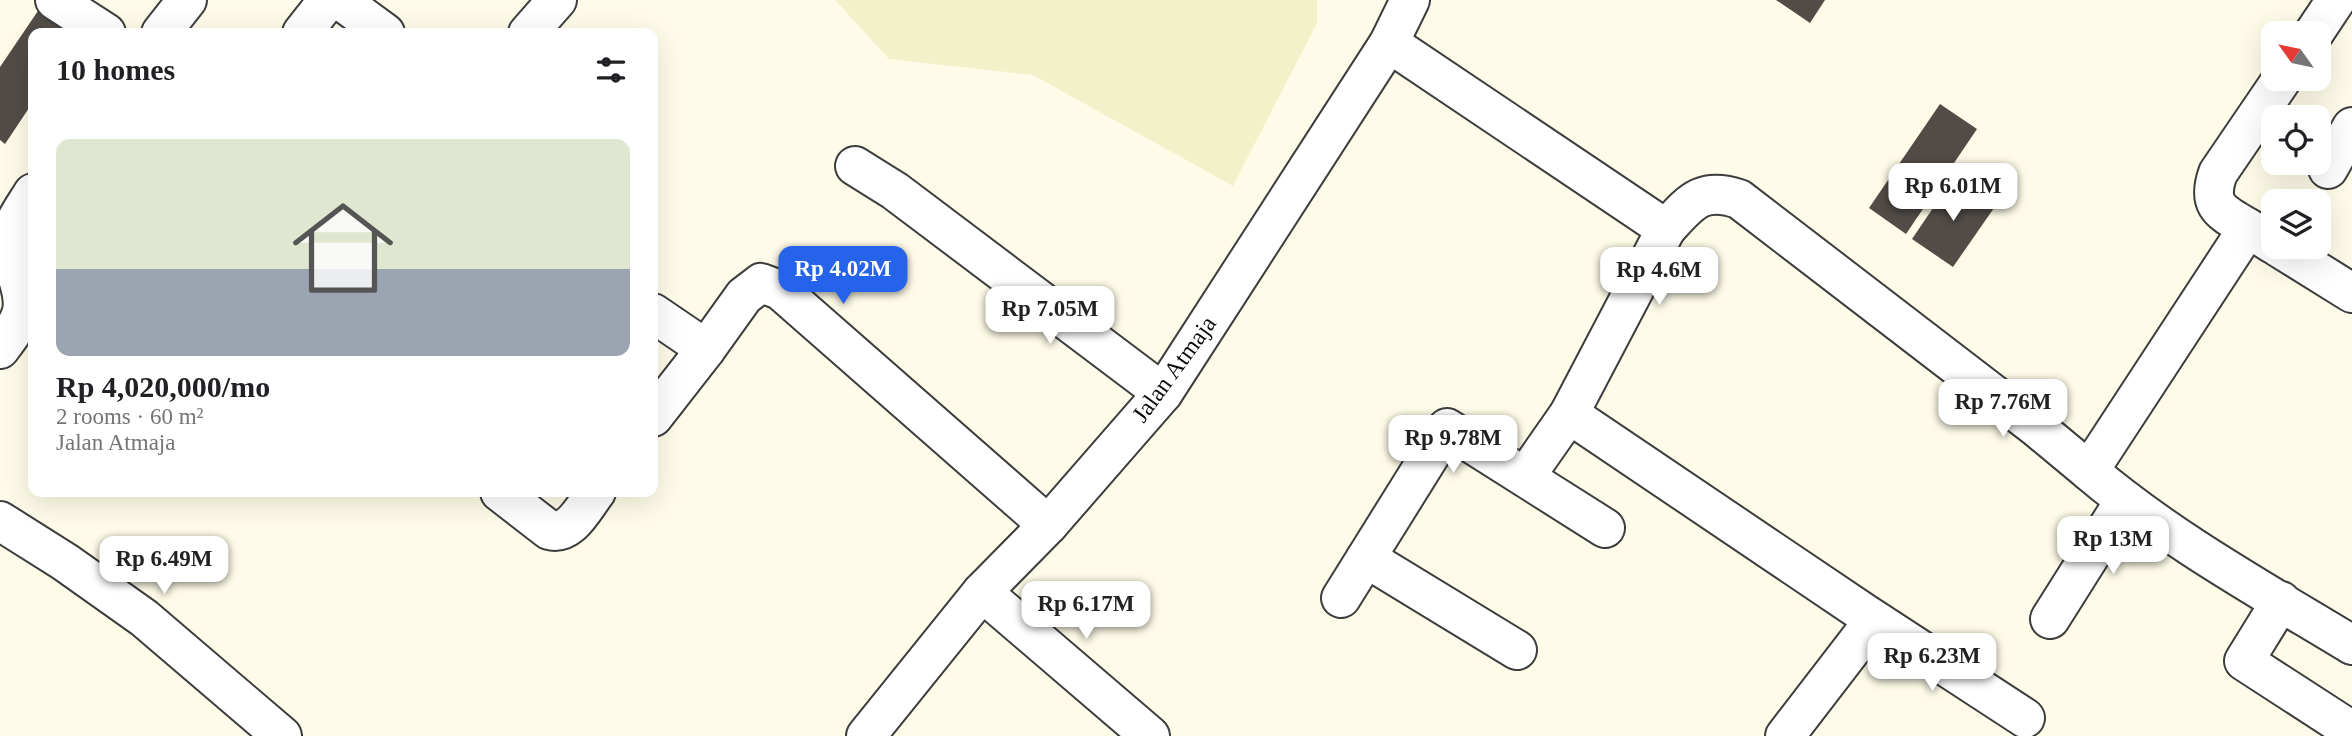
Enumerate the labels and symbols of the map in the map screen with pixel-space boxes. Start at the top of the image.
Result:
north arrow [2261,21,2331,91]
pin: Rp 6.01M [1881,164,2025,223]
pin: Rp 4.02M [771,246,915,306]
pin: Rp 4.6M [1594,247,1724,307]
pin: Rp 7.05M [978,286,1122,346]
street label: Jalan Atmaja [1127,311,1221,427]
pin: Rp 7.76M [1931,380,2075,439]
pin: Rp 9.78M [1381,416,1525,475]
pin: Rp 13M [2056,516,2170,576]
pin: Rp 6.49M [92,536,236,596]
pin: Rp 6.17M [1014,582,1158,641]
pin: Rp 6.23M [1860,634,2004,693]

